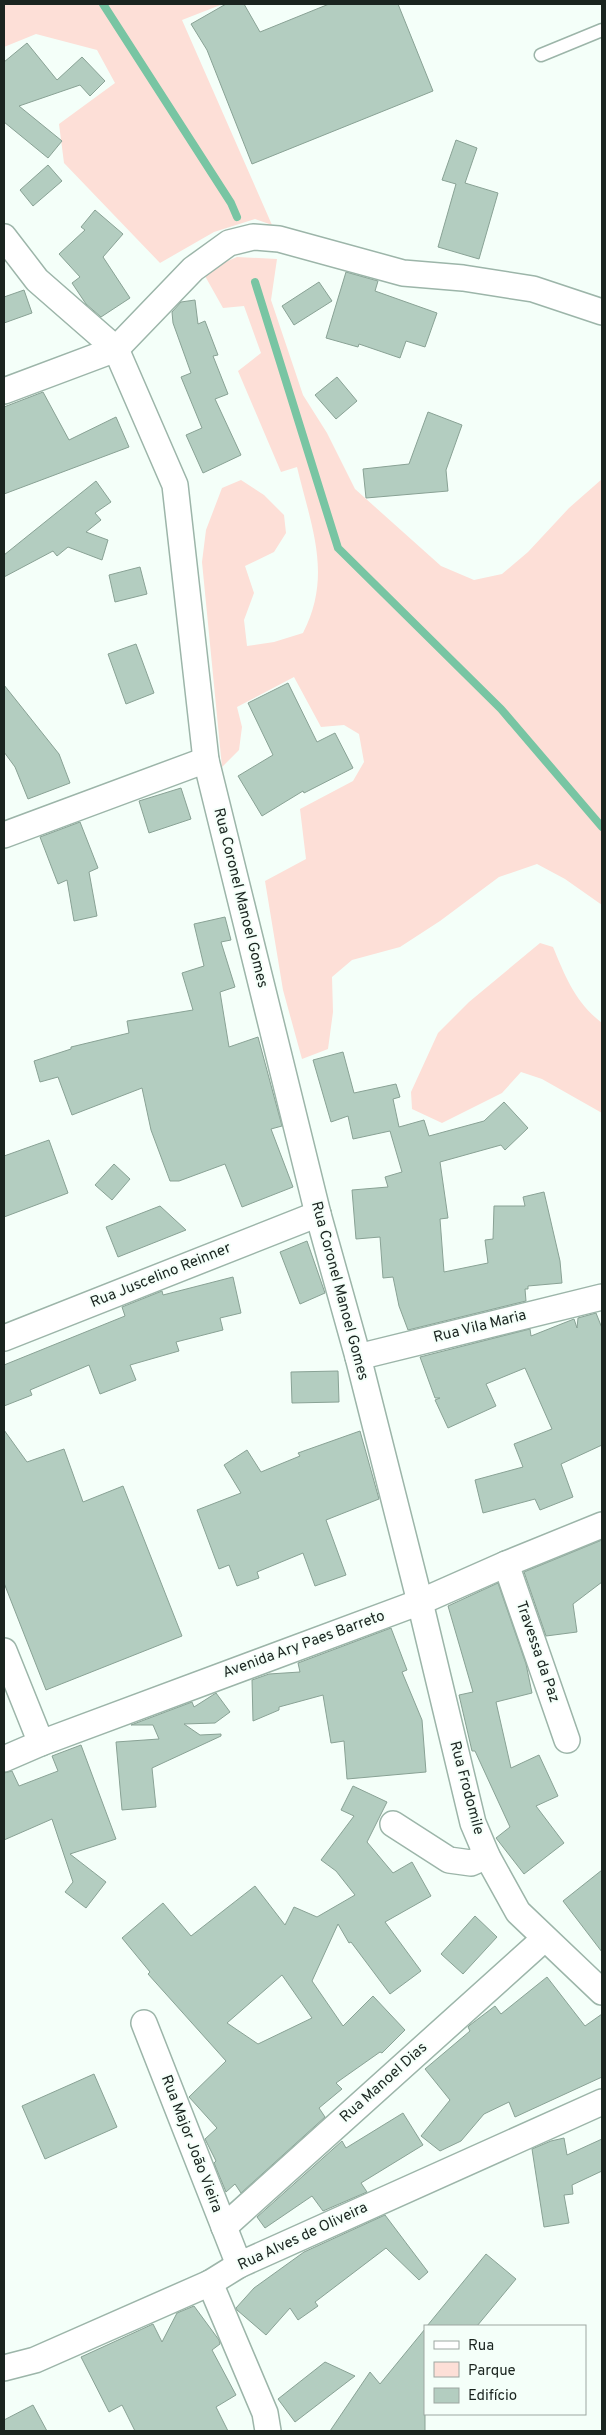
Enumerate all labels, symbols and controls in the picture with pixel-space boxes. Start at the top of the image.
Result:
street label: Rua Coronel Manoel Gomes [208,806,272,990]
street label: Rua Coronel Manoel Gomes [306,1199,372,1383]
street label: Rua Juscelino Reinner [88,1239,234,1313]
street label: Rua Vila Maria [432,1306,528,1348]
street label: Travessa da Paz [511,1599,563,1705]
street label: Avenida Ary Paes Barreto [220,1607,388,1683]
street label: Rua Frodomile [444,1739,488,1837]
street label: Rua Manoel Dias [336,2039,432,2127]
street label: Rua Major João Vieira [156,2073,226,2215]
street label: Rua Alves de Oliveira [235,2199,371,2275]
legend [424,2325,586,2415]
text: Rua [468,2337,494,2356]
text: Parque [468,2362,516,2381]
text: Edifício [468,2387,517,2406]

